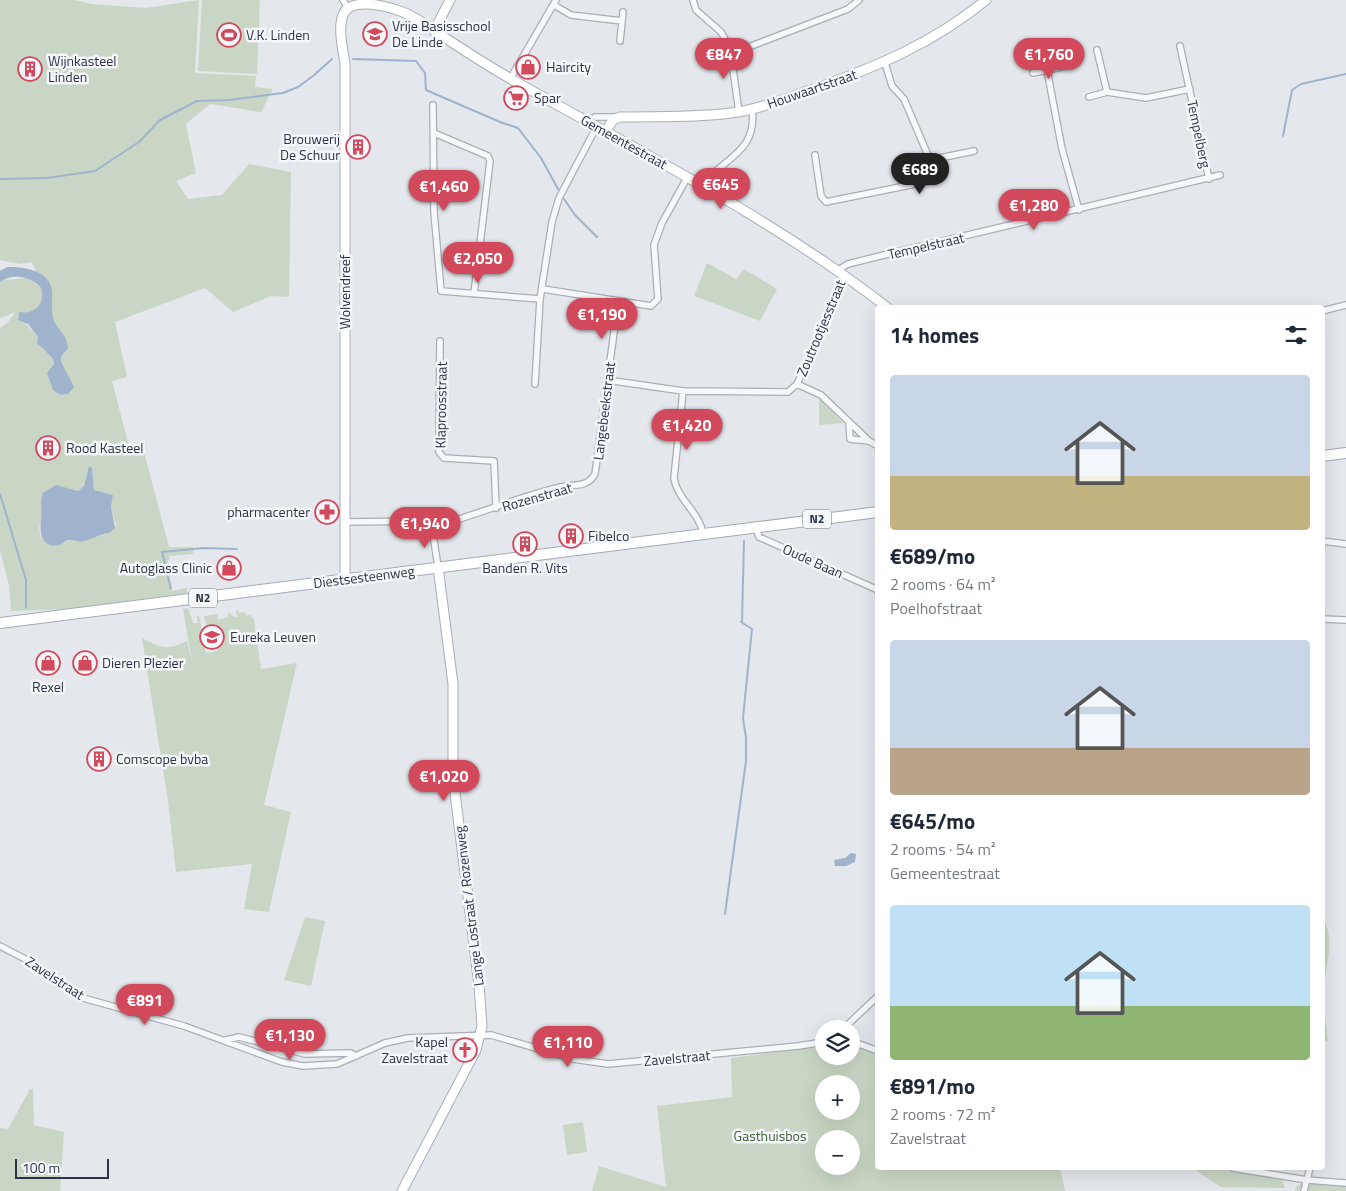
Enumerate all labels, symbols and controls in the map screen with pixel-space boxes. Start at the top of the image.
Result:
place label: Vrije Basisschool De Linde [392,15,491,52]
school or university icon: Vrije Basisschool De Linde [362,21,388,47]
sports icon: V.K. Linden [216,22,242,48]
place label: V.K. Linden [246,24,310,45]
pin: €847 [694,38,754,80]
pin: €1,760 [1008,38,1090,80]
text: €847 [706,42,742,66]
text: €1,760 [1024,42,1074,66]
place label: Wijnkasteel Linden [48,50,117,87]
shop icon: Haircity [515,54,541,80]
building icon: Wijnkasteel Linden [17,56,43,82]
place label: Haircity [546,56,591,77]
street label: Houwaartstraat [764,63,860,114]
supermarket icon: Spar [503,85,529,111]
place label: Spar [534,87,561,108]
street label: Tempelberg [1182,98,1217,170]
street label: Gemeentestraat [577,109,671,174]
place label: Brouwerij De Schuur [280,128,340,165]
building icon: Brouwerij De Schuur [345,134,371,160]
pin: €689 [890,152,950,195]
text: €689 [902,157,938,181]
pin: €645 [691,168,751,210]
pin: €1,460 [403,170,485,212]
text: €645 [703,172,739,196]
text: €1,460 [419,174,469,198]
pin: €1,280 [993,188,1075,231]
text: €1,280 [1009,193,1059,217]
street label: Tempelstraat [886,227,966,264]
pin: €2,050 [437,242,519,284]
text: €2,050 [453,246,503,270]
street label: Wolvendreef [334,254,355,329]
street label: Zoutrootjesstraat [791,276,850,379]
pin: €1,190 [561,298,643,340]
text: €1,190 [577,302,627,326]
text: 14 homes [890,319,979,351]
icon: filters [1282,321,1310,349]
street label: Langebeekstraat [587,360,620,461]
street label: Klaproosstraat [429,361,452,449]
pin: €1,420 [646,408,728,451]
icon: home [1055,408,1145,498]
text: €1,420 [662,413,712,437]
building icon: Rood Kasteel [35,435,61,461]
place label: Rood Kasteel [66,437,144,458]
street label: Rozenstraat [499,476,574,517]
pharmacy icon: pharmacenter [314,499,340,525]
place label: pharmacenter [227,501,310,522]
pin: €1,940 [384,506,466,549]
road number: N2 [803,509,831,528]
text: €1,940 [400,511,450,535]
building icon: Fibelco [558,523,584,549]
place label: Fibelco [588,525,630,546]
building icon: Banden R. Vits [512,531,538,557]
street label: Oude Baan [780,538,847,583]
text: €689/mo [890,540,975,572]
shop icon: Autoglass Clinic [216,555,242,581]
place label: Autoglass Clinic [120,557,212,578]
place label: Banden R. Vits [482,557,568,578]
street label: Diestsesteenweg [312,560,416,593]
text: 2 rooms · 64 m² [890,572,995,596]
road number: N2 [189,588,217,608]
text: Poelhofstraat [890,596,982,620]
school or university icon: Eureka Leuven [199,624,225,650]
place label: Eureka Leuven [230,626,316,647]
shop icon: Rexel [35,650,61,676]
shop icon: Dieren Plezier [72,650,98,676]
place label: Dieren Plezier [102,652,184,673]
icon: home [1055,673,1145,763]
place label: Rexel [32,676,64,697]
building icon: Comscope bvba [86,746,112,772]
place label: Comscope bvba [116,748,208,769]
pin: €1,020 [403,760,485,802]
text: €1,020 [419,764,469,788]
text: €645/mo [890,805,975,837]
street label: Lange Lostraat / Rozenweg [448,825,489,987]
text: 2 rooms · 54 m² [890,837,995,861]
text: Gemeentestraat [890,861,1000,885]
icon: home [1055,938,1145,1028]
street label: Zavelstraat [22,951,89,1005]
pin: €891 [115,984,175,1026]
text: €891 [127,988,163,1012]
pin: €1,130 [249,1018,331,1061]
map controls [815,1020,860,1175]
button: layers [815,1020,860,1065]
text: €1,130 [265,1023,315,1047]
pin: €1,110 [527,1026,609,1068]
text: €1,110 [543,1030,593,1054]
place label: Kapel Zavelstraat [381,1031,448,1068]
church icon: Kapel Zavelstraat [452,1037,478,1063]
street label: Zavelstraat [643,1044,711,1071]
text: €891/mo [890,1070,975,1102]
button: + [815,1075,860,1120]
text: 2 rooms · 72 m² [890,1102,995,1126]
park label: Gasthuisbos [734,1125,806,1146]
text: Zavelstraat [890,1126,966,1150]
button: − [815,1130,860,1175]
scale bar [15,1156,109,1179]
text: 100 m [22,1157,60,1178]

